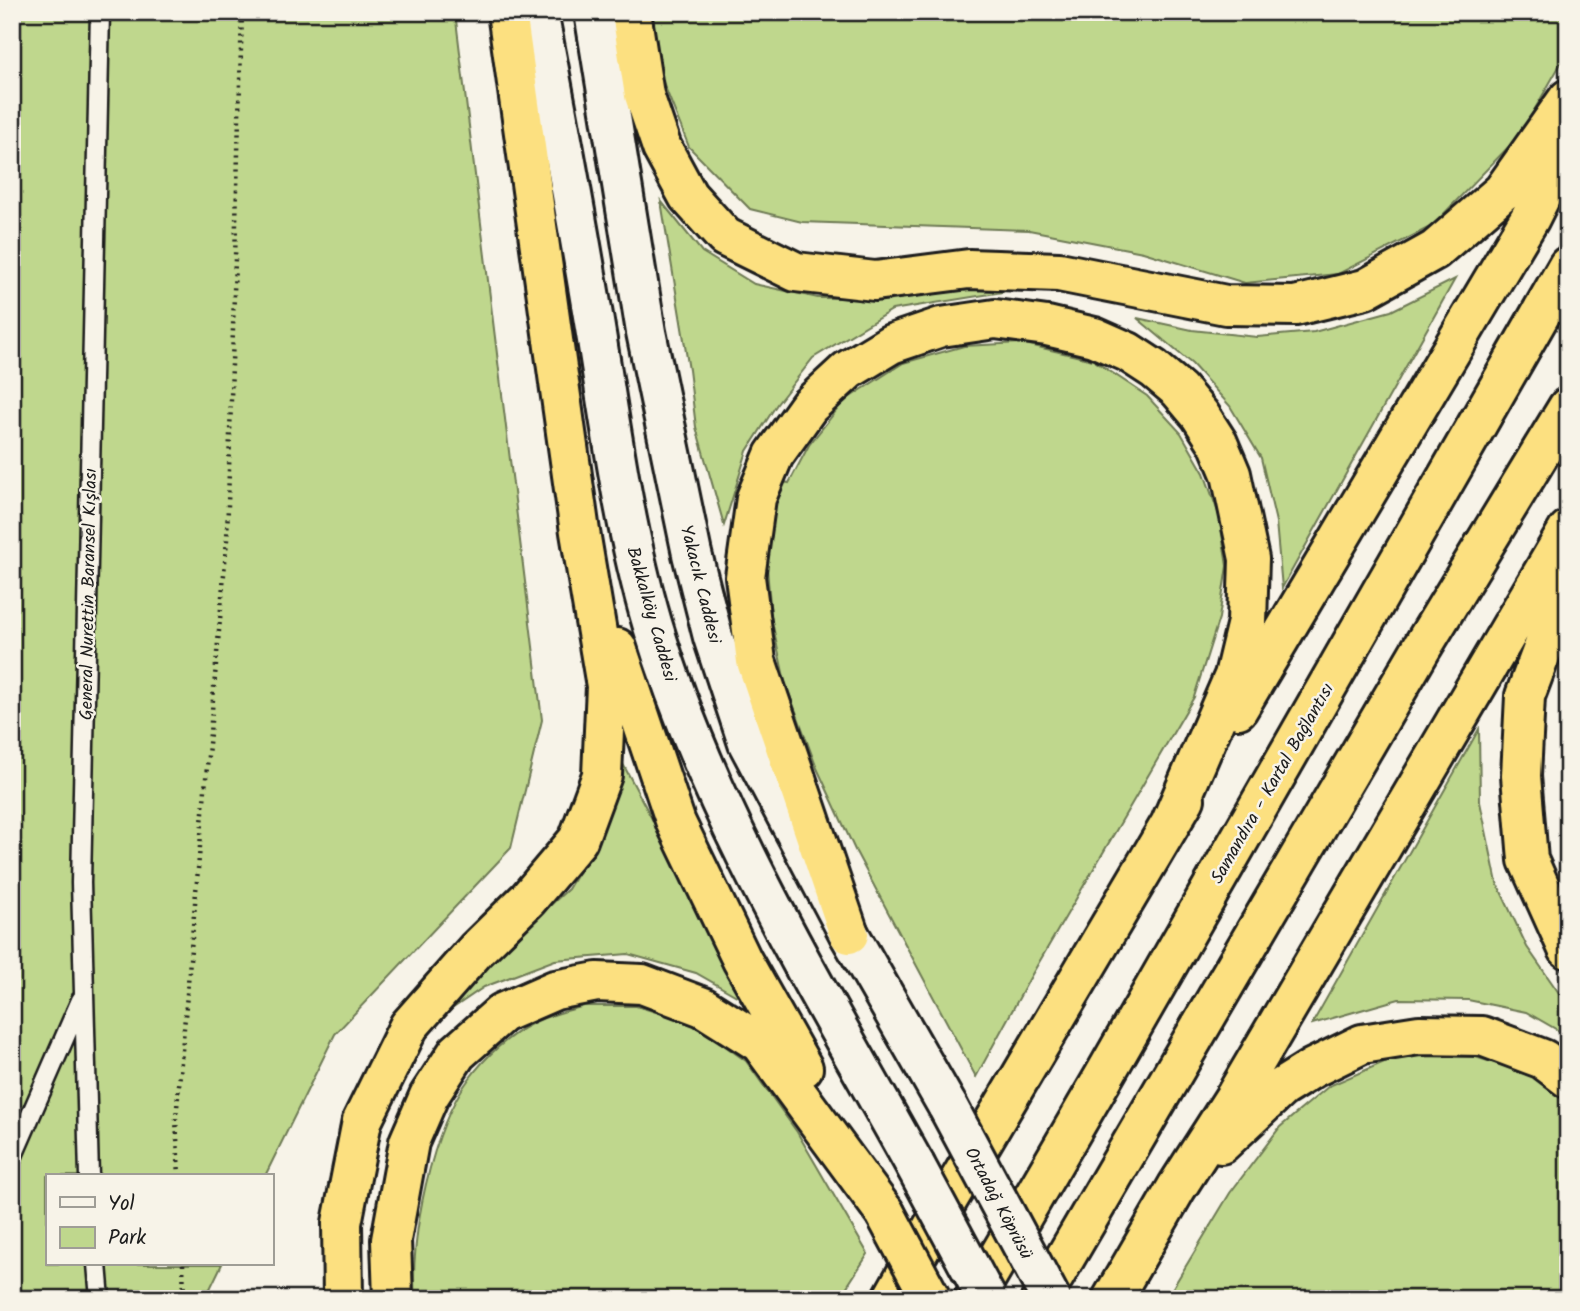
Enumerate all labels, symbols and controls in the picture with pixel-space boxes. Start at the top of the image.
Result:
street label: General Nurettin Baransel Kışlası [73,468,106,720]
street label: Yakacık Caddesi [671,522,728,647]
street label: Bakkalköy Caddesi [617,544,684,686]
street label: Samandıra - Kartal Bağlantısı [1204,678,1343,890]
street label: Ortadağ Köprüsü [956,1142,1040,1265]
legend [46,1174,273,1266]
text: Yol [108,1188,135,1221]
text: Park [108,1222,146,1255]

